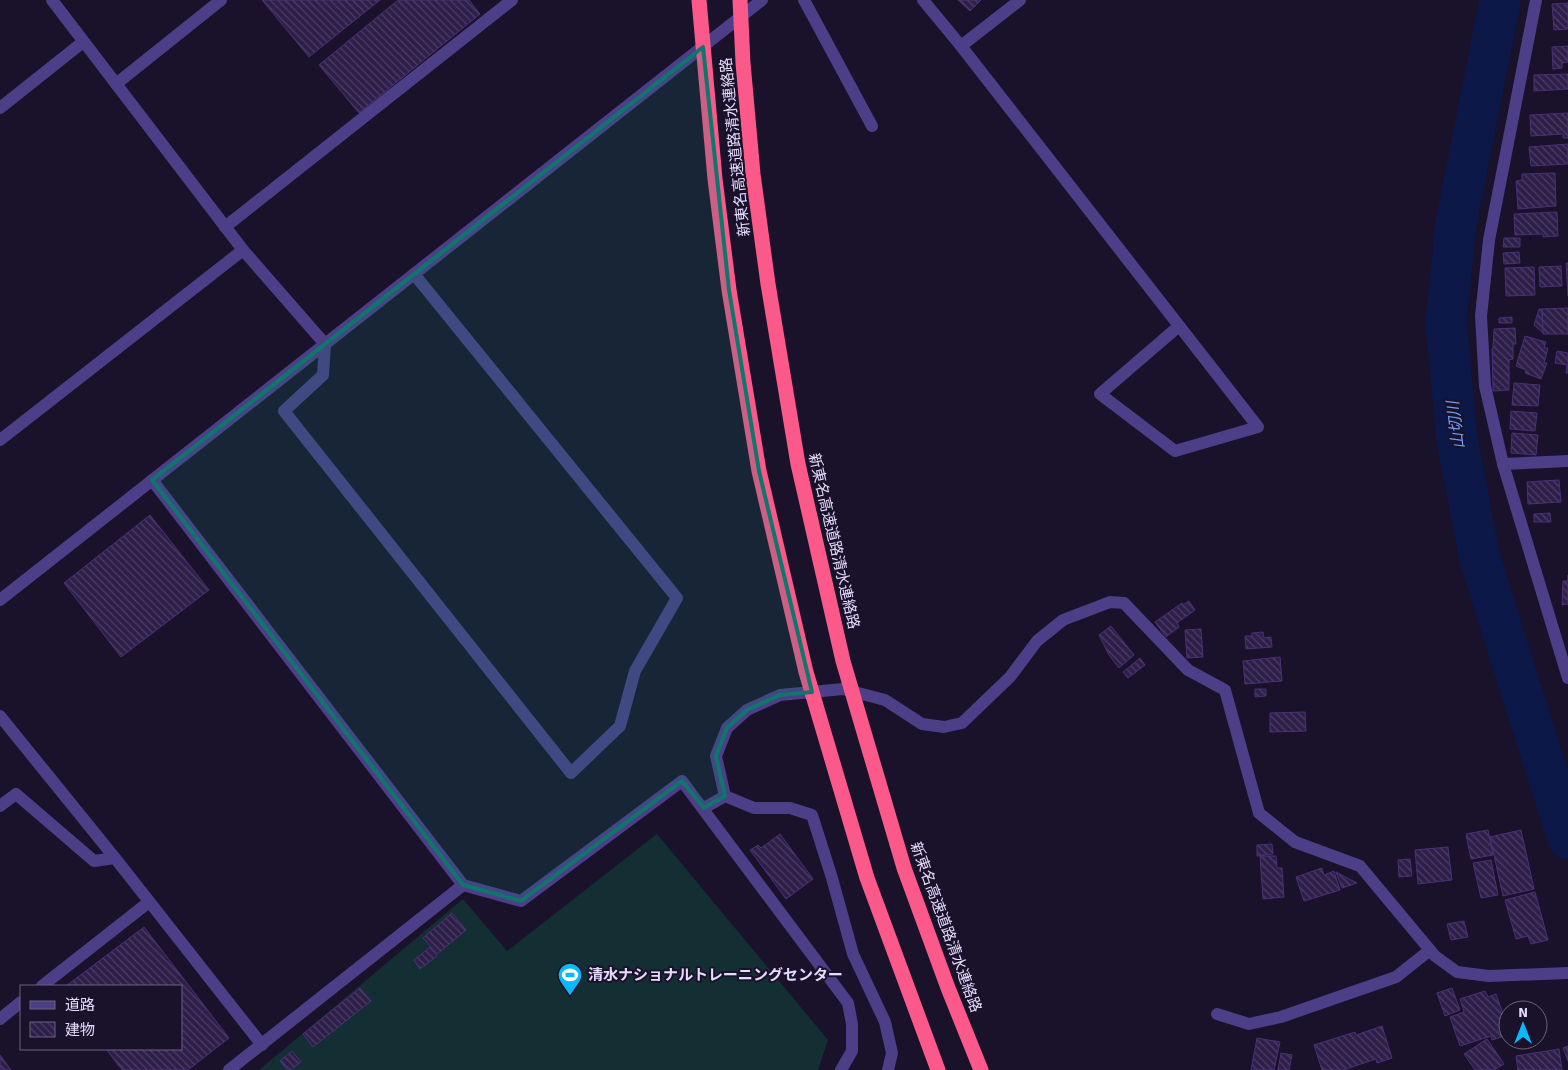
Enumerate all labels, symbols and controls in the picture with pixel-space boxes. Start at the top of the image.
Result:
street label: 新東名高速道路清水連絡路 [717,57,753,237]
water label: 山切川 [1443,398,1469,450]
street label: 新東名高速道路清水連絡路 [805,451,863,631]
street label: 新東名高速道路清水連絡路 [907,839,985,1015]
sports icon: 清水ナショナルトレーニングセンター [557,962,583,996]
place label: 清水ナショナルトレーニングセンター [588,966,843,984]
legend [20,985,182,1050]
text: 道路 [65,996,95,1014]
north arrow [1498,1000,1548,1050]
text: N [1518,1004,1528,1021]
text: 建物 [65,1021,95,1039]

